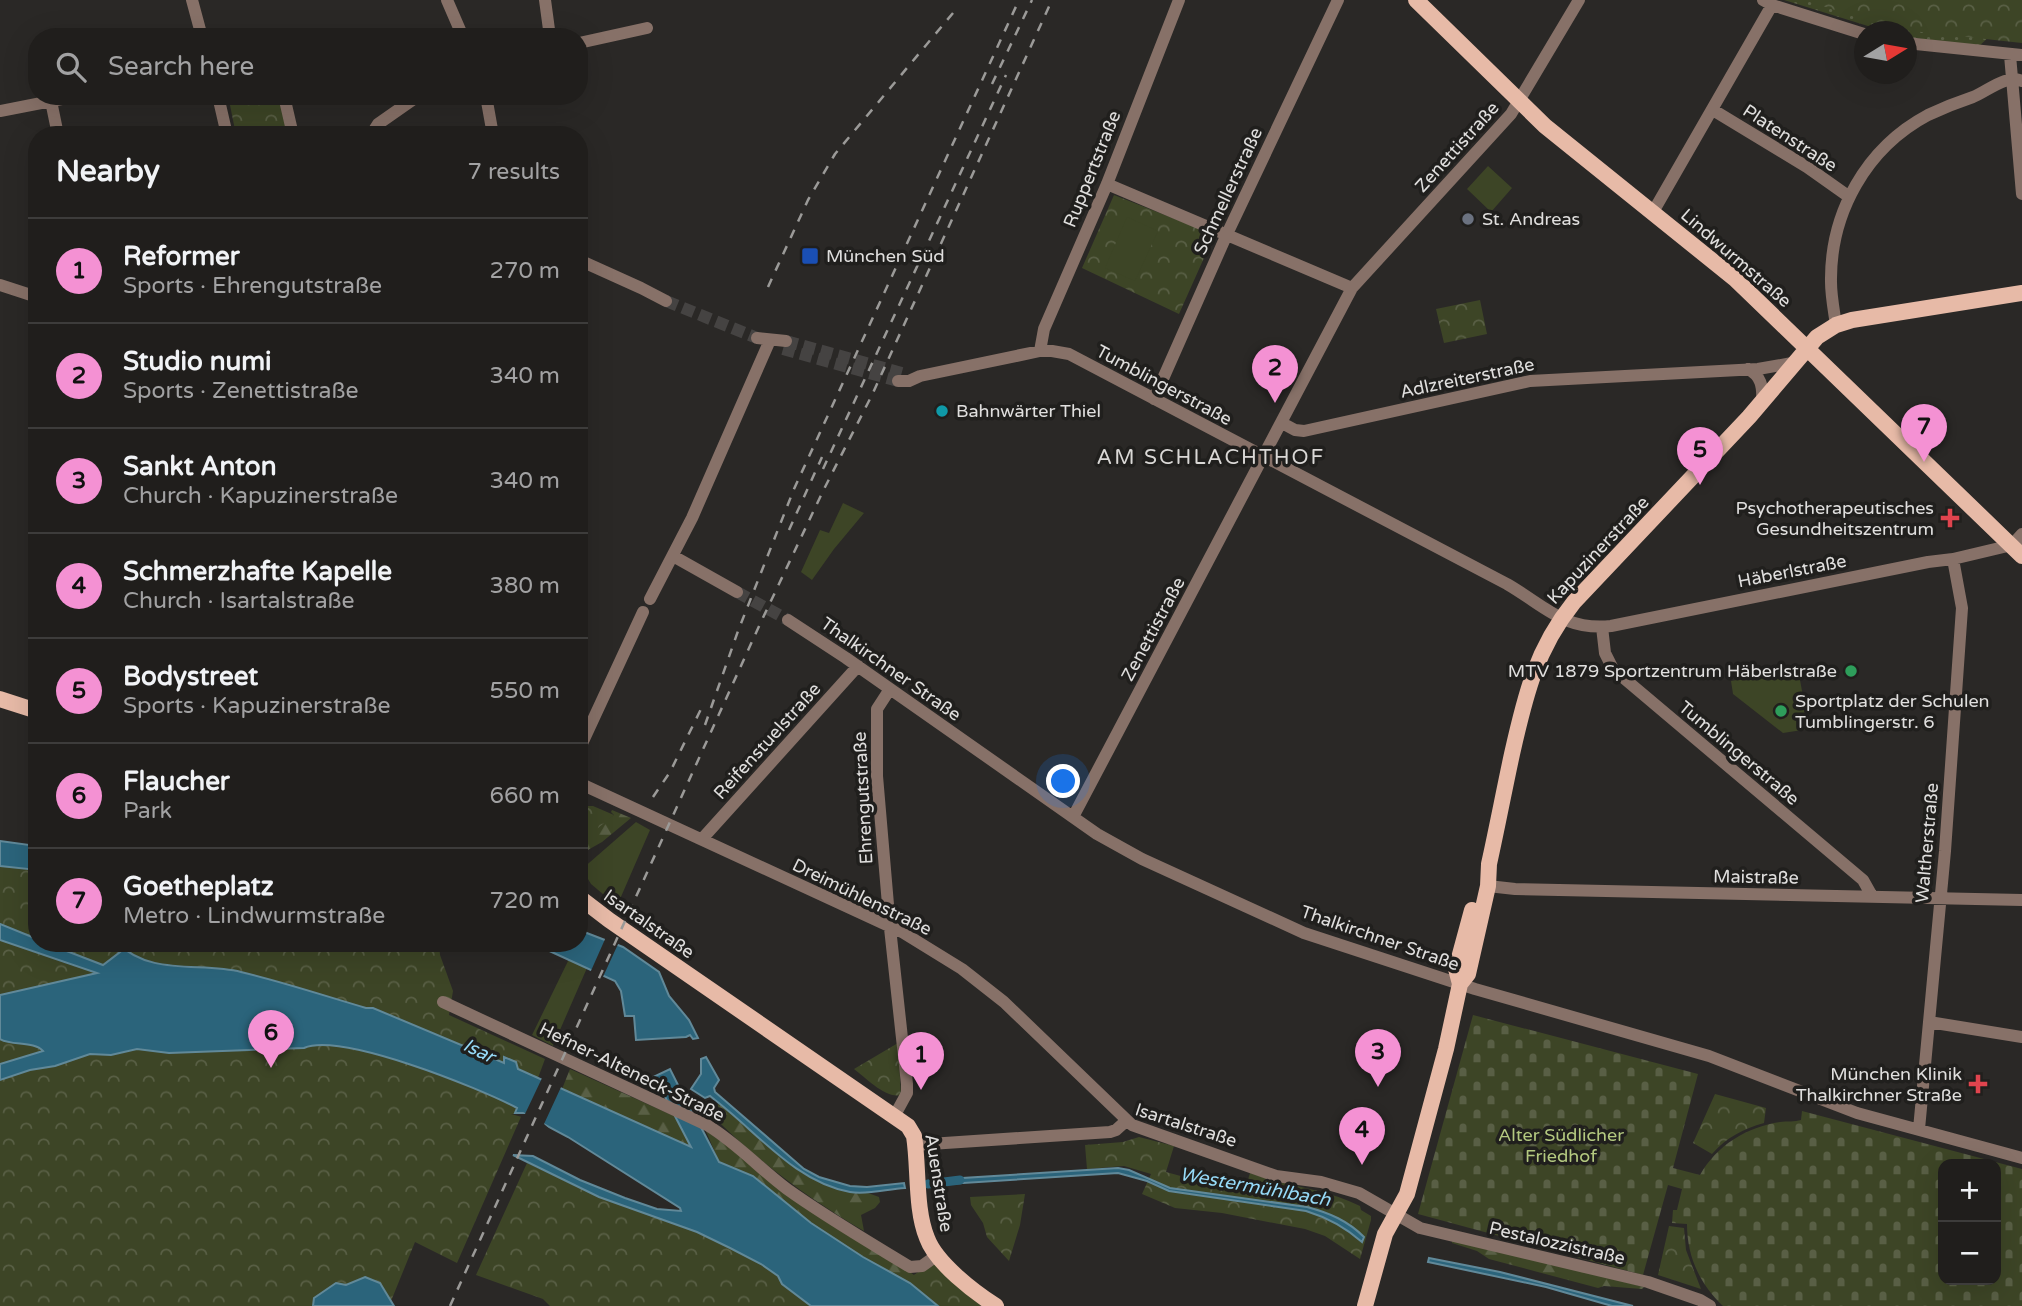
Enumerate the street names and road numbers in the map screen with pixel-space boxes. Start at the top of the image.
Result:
street label: Zenettistraße [1410,97,1504,197]
street label: Platenstraße [1739,99,1841,177]
street label: Ruppertstraße [1059,107,1125,231]
street label: Schmellerstraße [1189,124,1267,258]
street label: Lindwurmstraße [1676,204,1796,312]
street label: Tumblingerstraße [1092,340,1236,430]
street label: Adlzreiterstraße [1398,353,1536,403]
street label: Kapuzinerstraße [1542,491,1654,609]
street label: Häberlstraße [1736,550,1848,592]
street label: Zenettistraße [1116,573,1190,685]
street label: Thalkirchner Straße [817,612,965,726]
street label: Reifenstuelstraße [709,678,825,804]
street label: Tumblingerstraße [1674,696,1804,810]
street label: Ehrengutstraße [849,731,877,865]
street label: Waltherstraße [1911,782,1943,904]
street label: Dreimühlenstraße [789,854,935,940]
street label: Maistraße [1713,865,1799,889]
street label: Isartalstraße [599,885,699,963]
street label: Thalkirchner Straße [1298,901,1462,975]
street label: Hefner-Alteneck-Straße [536,1017,728,1127]
street label: Isartalstraße [1132,1098,1240,1152]
street label: Auenstraße [920,1132,958,1234]
street label: Pestalozzistraße [1487,1217,1627,1269]

